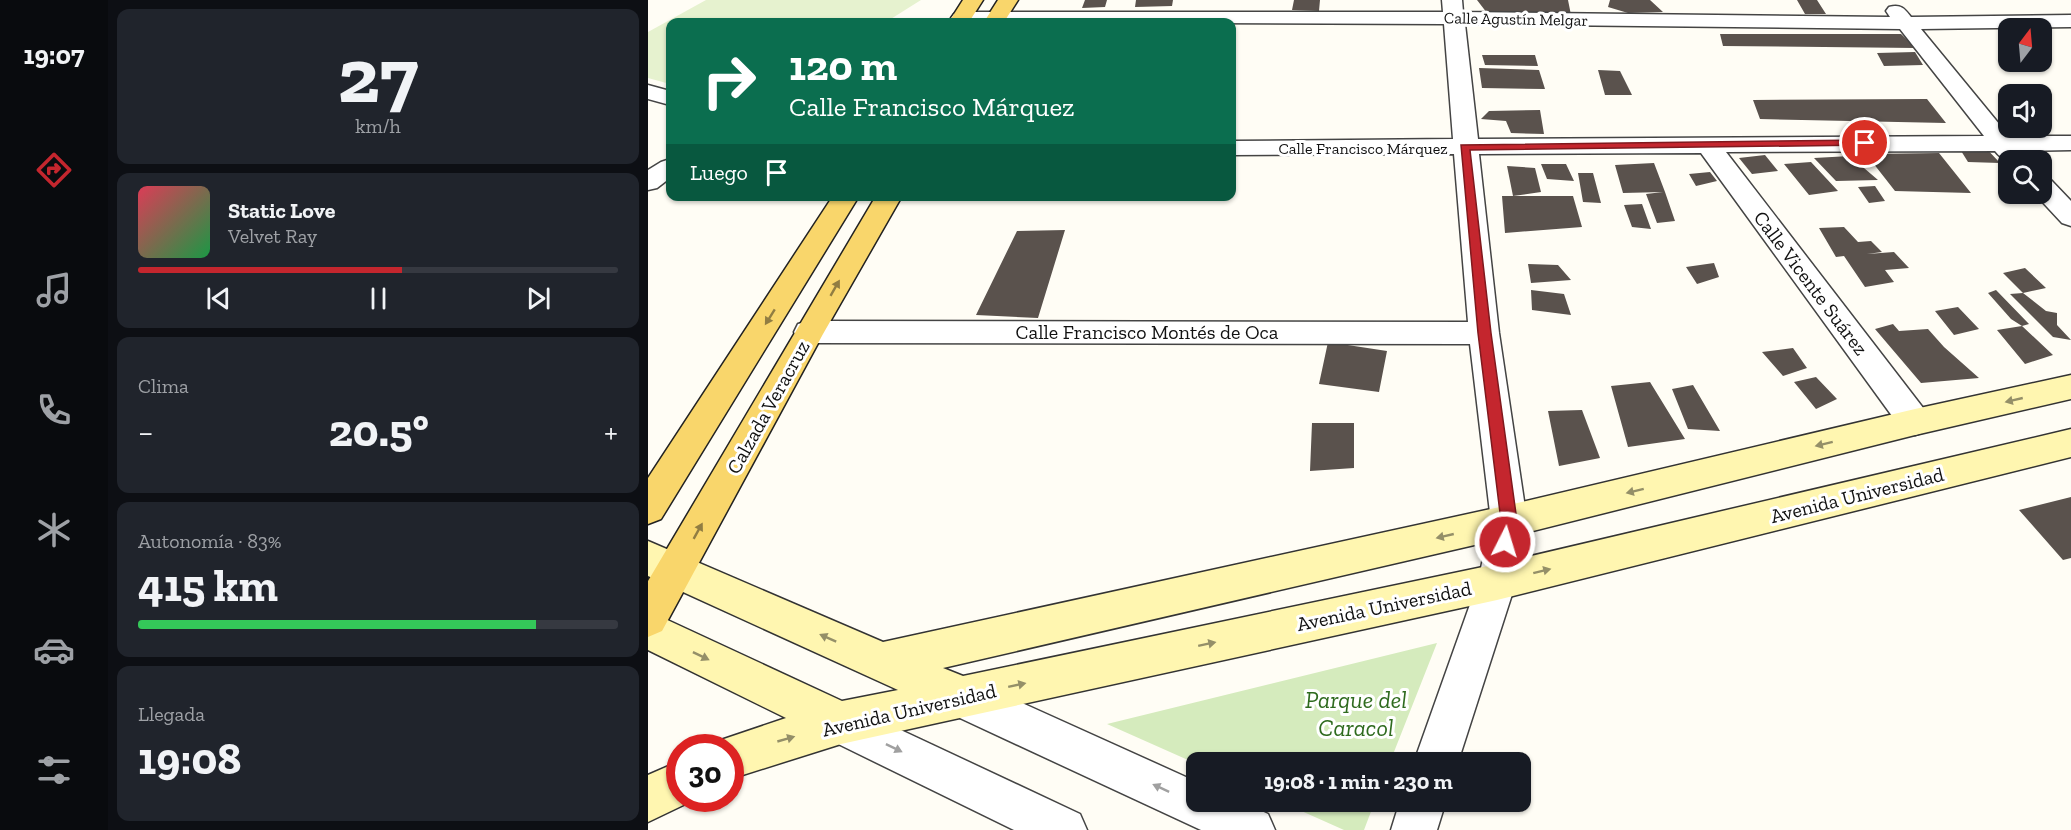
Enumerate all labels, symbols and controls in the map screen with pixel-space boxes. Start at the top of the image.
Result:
street label: Calle Agustín Melgar [1444,8,1588,30]
north arrow [1998,18,2052,72]
map controls [1998,18,2052,204]
text: 27 [338,28,418,122]
text: 19:07 [24,39,84,71]
text: 120 m [789,40,897,91]
icon: right [690,42,768,120]
button: sound [1998,84,2052,138]
text: Calle Francisco Márquez [789,91,1075,123]
text: km/h [355,114,401,138]
pin [1839,117,1890,168]
icon: arrive [1848,126,1881,159]
street label: Calle Francisco Márquez [1278,139,1448,158]
icon: directions [33,149,75,191]
button: search [1998,150,2052,204]
icon: arrive [760,156,793,189]
text: Luego [690,159,748,186]
text: Static Love [228,197,335,224]
street label: Calle Vicente Suárez [1749,206,1873,360]
text: Velvet Ray [228,224,317,248]
icon: music [33,269,75,311]
one-way arrow [830,279,840,296]
icon: previous [202,282,235,315]
icon: pause [362,282,395,315]
icon: next [522,282,555,315]
one-way arrow [764,309,775,325]
street label: Calle Francisco Montés de Oca [1016,320,1279,344]
street label: Calzada Veracruz [721,336,815,478]
text: Clima [138,374,189,398]
icon: phone [33,389,75,431]
one-way arrow [2005,395,2023,405]
text: 20.5° [329,404,429,458]
text: − [138,412,153,451]
text: + [604,412,618,451]
one-way arrow [1815,440,1833,450]
street label: Avenida Universidad [1768,462,1946,528]
one-way arrow [1626,486,1644,496]
icon: climate [33,509,75,551]
position arrow [1473,510,1537,574]
one-way arrow [693,523,704,539]
text: Autonomía · 83% [138,529,282,553]
one-way arrow [1436,531,1454,541]
text: 415 km [138,559,278,613]
one-way arrow [1532,566,1551,576]
street label: Avenida Universidad [1295,576,1473,636]
icon: car [33,629,75,671]
one-way arrow [819,632,837,642]
one-way arrow [1198,639,1217,649]
one-way arrow [692,651,709,660]
street label: Avenida Universidad [820,678,998,742]
one-way arrow [1008,680,1026,690]
park label: Parque del Caracol [1305,685,1407,742]
text: Llegada [138,702,205,726]
text: 19:08 [138,732,242,786]
speed limit sign: 30 [666,734,744,812]
one-way arrow [777,734,795,743]
one-way arrow [885,744,902,753]
icon: filters [33,749,75,791]
text: 19:08 · 1 min · 230 m [1264,768,1453,795]
one-way arrow [1151,783,1169,793]

